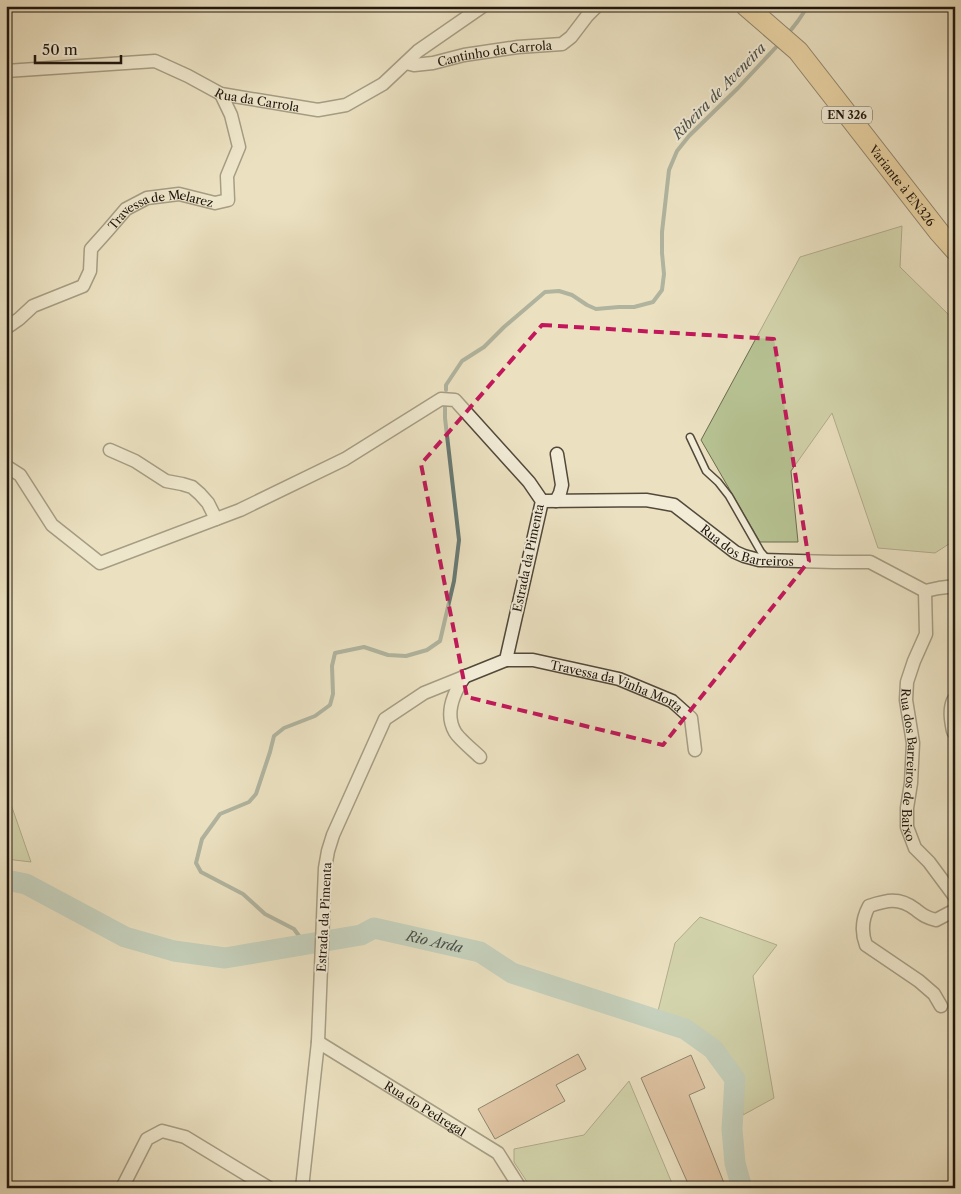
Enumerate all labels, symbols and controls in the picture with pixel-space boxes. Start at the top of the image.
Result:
scale bar [35,32,121,64]
street label: Cantinho da Carrola [436,37,553,69]
water label: Ribeira de Aveneira [668,39,770,144]
text: 50 m [42,40,78,59]
street label: Rua da Carrola [212,85,301,114]
road number: EN 326 [822,106,872,124]
street label: Variante à EN326 [866,141,939,229]
street label: Travessa de Melarez [104,186,215,232]
street label: Estrada da Pimenta [509,502,547,613]
street label: Rua dos Barreiros [698,521,794,568]
street label: Travessa da Vinha Morta [549,657,687,715]
street label: Rua dos Barreiros de Baixo [898,688,921,843]
street label: Estrada da Pimenta [314,861,334,972]
water label: Rio Arda [404,926,465,957]
street label: Rua do Pedregal [382,1077,469,1139]

